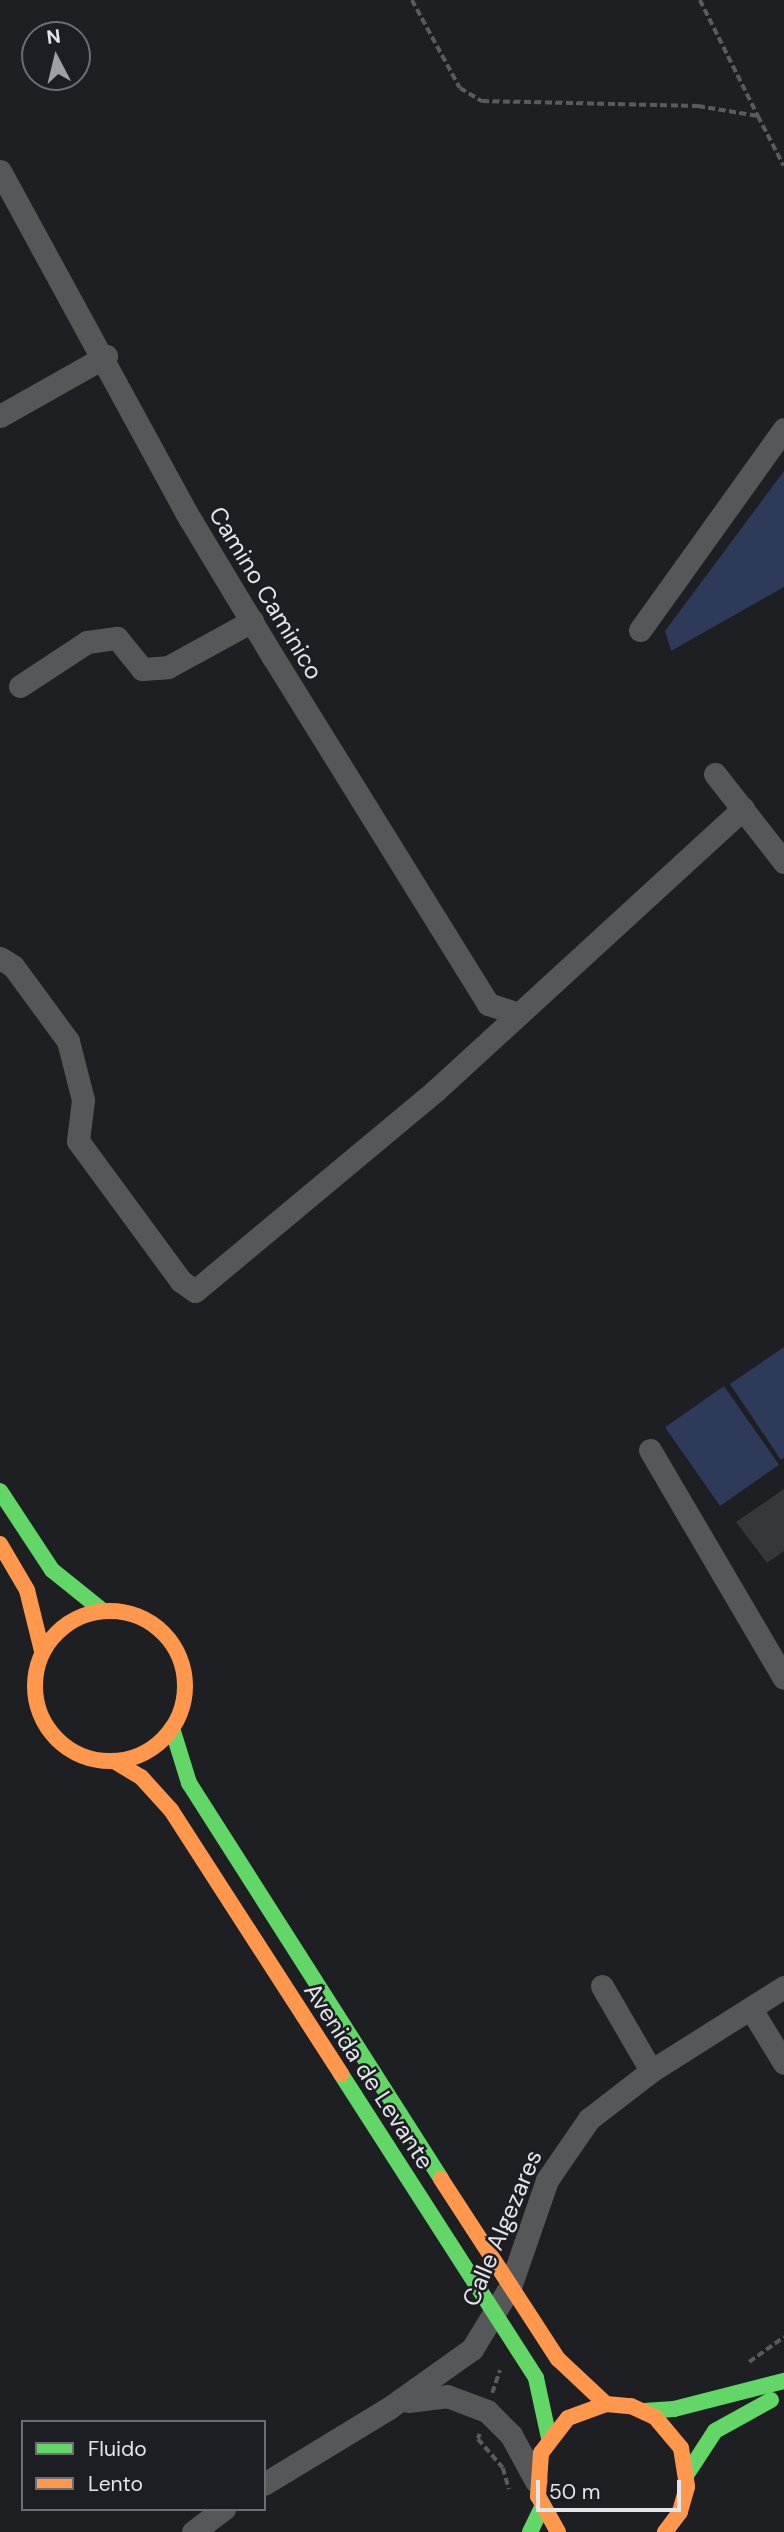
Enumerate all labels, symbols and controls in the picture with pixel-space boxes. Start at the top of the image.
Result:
north arrow [21,21,91,91]
text: N [45,23,62,50]
street label: Camino Caminico [203,501,329,685]
street label: Avenida de Levante [298,1977,440,2175]
street label: Calle Algezares [456,2146,548,2310]
legend [21,2420,266,2511]
text: Fluido [88,2435,147,2463]
scale bar [539,2466,684,2510]
text: Lento [88,2470,143,2498]
text: 50 m [549,2478,600,2506]

